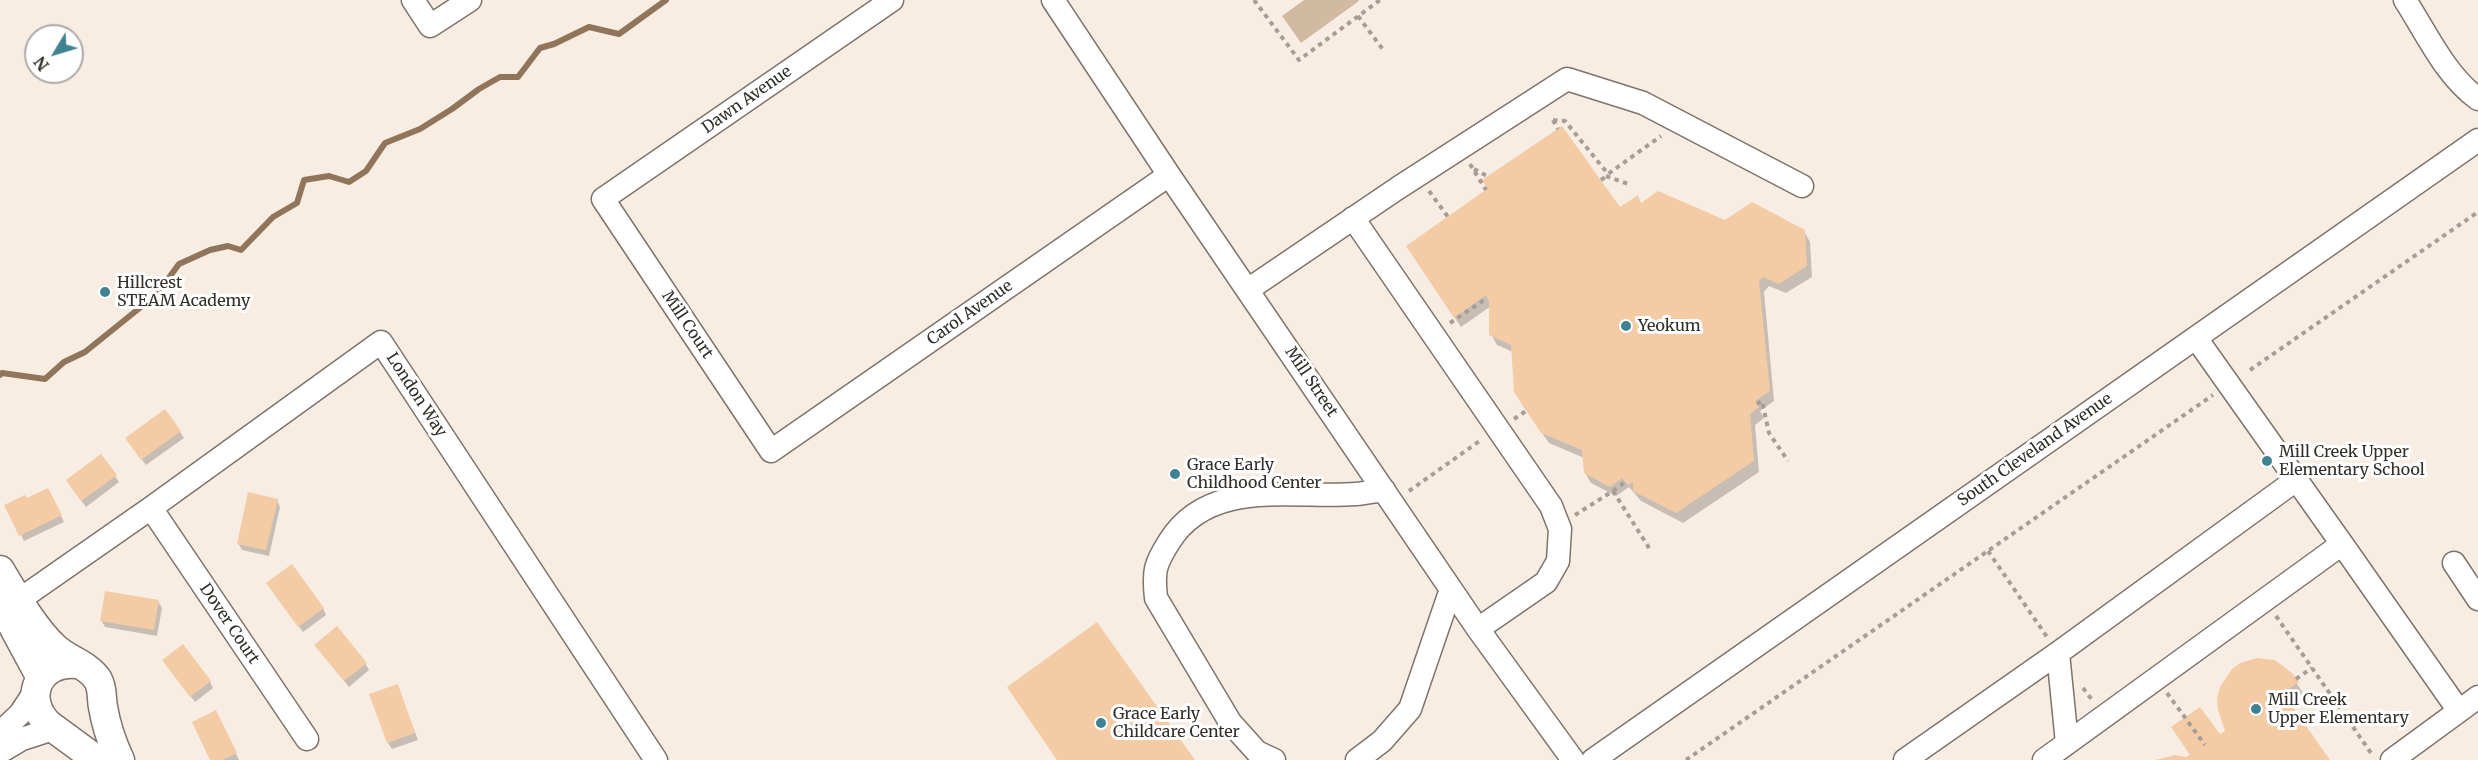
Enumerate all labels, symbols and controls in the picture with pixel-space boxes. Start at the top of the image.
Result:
north arrow [24,24,84,84]
text: N [30,53,53,75]
street label: Dawn Avenue [699,62,795,138]
place label: Hillcrest STEAM Academy [117,273,250,311]
street label: Carol Avenue [924,276,1016,350]
marker: Hillcrest STEAM Academy [98,285,112,299]
street label: Mill Court [657,287,717,363]
place label: Yeokum [1638,316,1701,336]
marker: Yeokum [1619,319,1633,333]
street label: Mill Street [1281,343,1341,421]
street label: London Way [382,349,450,441]
street label: South Cleveland Avenue [1954,389,2116,511]
place label: Mill Creek Upper Elementary School [2279,442,2425,480]
marker: Mill Creek Upper Elementary School [2260,454,2274,468]
place label: Grace Early Childhood Center [1187,455,1322,493]
marker: Grace Early Childhood Center [1168,467,1182,481]
street label: Dover Court [195,580,263,668]
place label: Mill Creek Upper Elementary [2268,690,2409,728]
marker: Mill Creek Upper Elementary [2249,702,2263,716]
place label: Grace Early Childcare Center [1113,704,1240,742]
marker: Grace Early Childcare Center [1094,716,1108,730]

